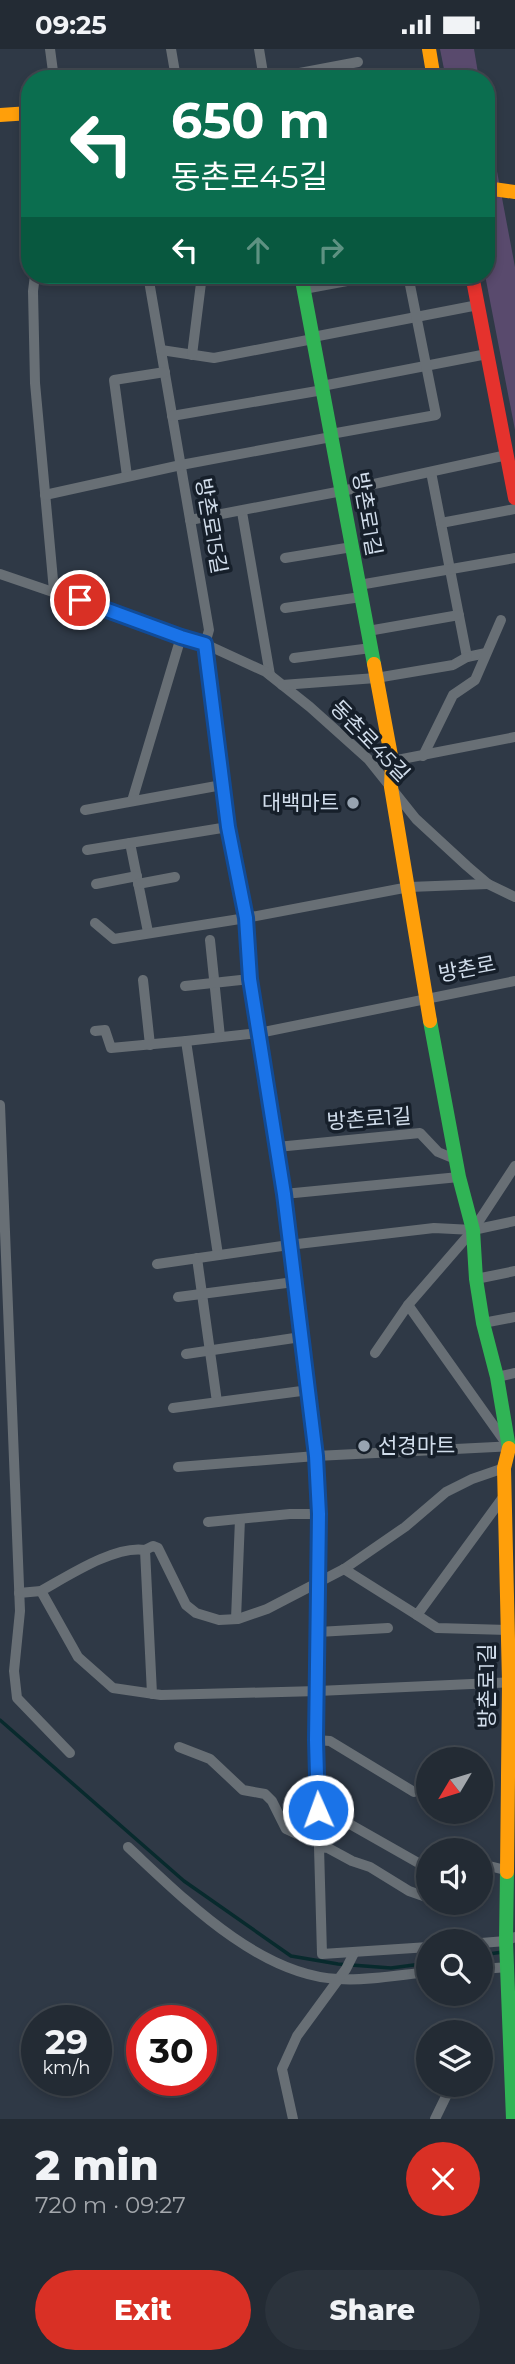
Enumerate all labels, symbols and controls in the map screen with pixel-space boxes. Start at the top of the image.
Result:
text: 09:25 [35,9,107,41]
text: 650 m [171,91,330,150]
icon: left [56,98,147,189]
text: 동촌로45길 [171,157,328,196]
icon: left [166,231,204,269]
icon: ahead [239,231,277,269]
icon: right [312,231,350,269]
street label: 방촌로1길 [348,470,387,558]
street label: 방촌로15길 [191,476,232,576]
pin [50,570,110,630]
icon: arrive [61,581,99,619]
street label: 동촌로45길 [326,695,415,786]
place label: 대백마트 [262,790,339,815]
marker: 대백마트 [345,795,361,811]
street label: 방촌로 [436,951,498,986]
street label: 방촌로1길 [326,1103,412,1134]
place label: 선경마트 [378,1433,455,1458]
marker: 선경마트 [356,1438,372,1454]
street label: 방촌로1길 [474,1644,499,1728]
north arrow [416,1747,494,1823]
map controls [416,1747,493,2097]
position arrow [281,1773,355,1847]
button: sound [416,1838,493,1915]
button: search [416,1929,493,2006]
speed limit sign: 30 [126,2005,217,2096]
text: 29 [45,2020,88,2063]
button: layers [416,2020,493,2097]
text: km/h [42,2057,91,2079]
text: 2 min [35,2139,159,2191]
button: close [406,2142,480,2216]
text: 720 m · 09:27 [35,2191,186,2219]
button: Exit [35,2270,251,2350]
button: Share [265,2270,480,2350]

